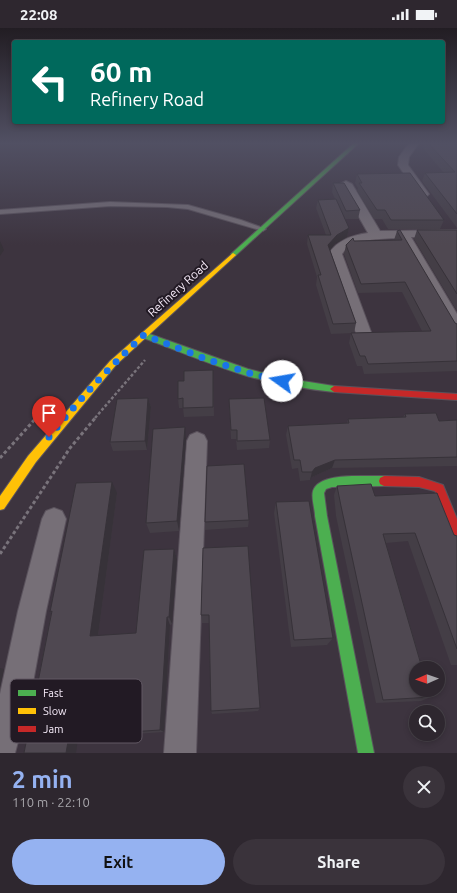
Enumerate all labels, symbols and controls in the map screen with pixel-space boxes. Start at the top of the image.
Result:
text: 22:08 [20,6,58,23]
icon: left [24,56,76,108]
text: 60 m [90,56,152,87]
text: Refinery Road [90,89,204,109]
street label: Refinery Road [145,258,210,319]
position arrow [261,360,303,402]
pin [32,396,66,437]
icon: arrive [38,402,60,424]
north arrow [409,661,445,697]
map controls [409,661,445,741]
legend [10,679,142,743]
text: Fast [43,687,64,699]
text: Slow [43,705,67,717]
button: search [409,705,445,741]
text: Jam [43,723,64,735]
text: 2 min [12,766,73,793]
button: close [403,766,445,808]
text: 110 m · 22:10 [12,795,90,809]
button: Exit [12,839,225,885]
button: Share [233,839,445,885]

